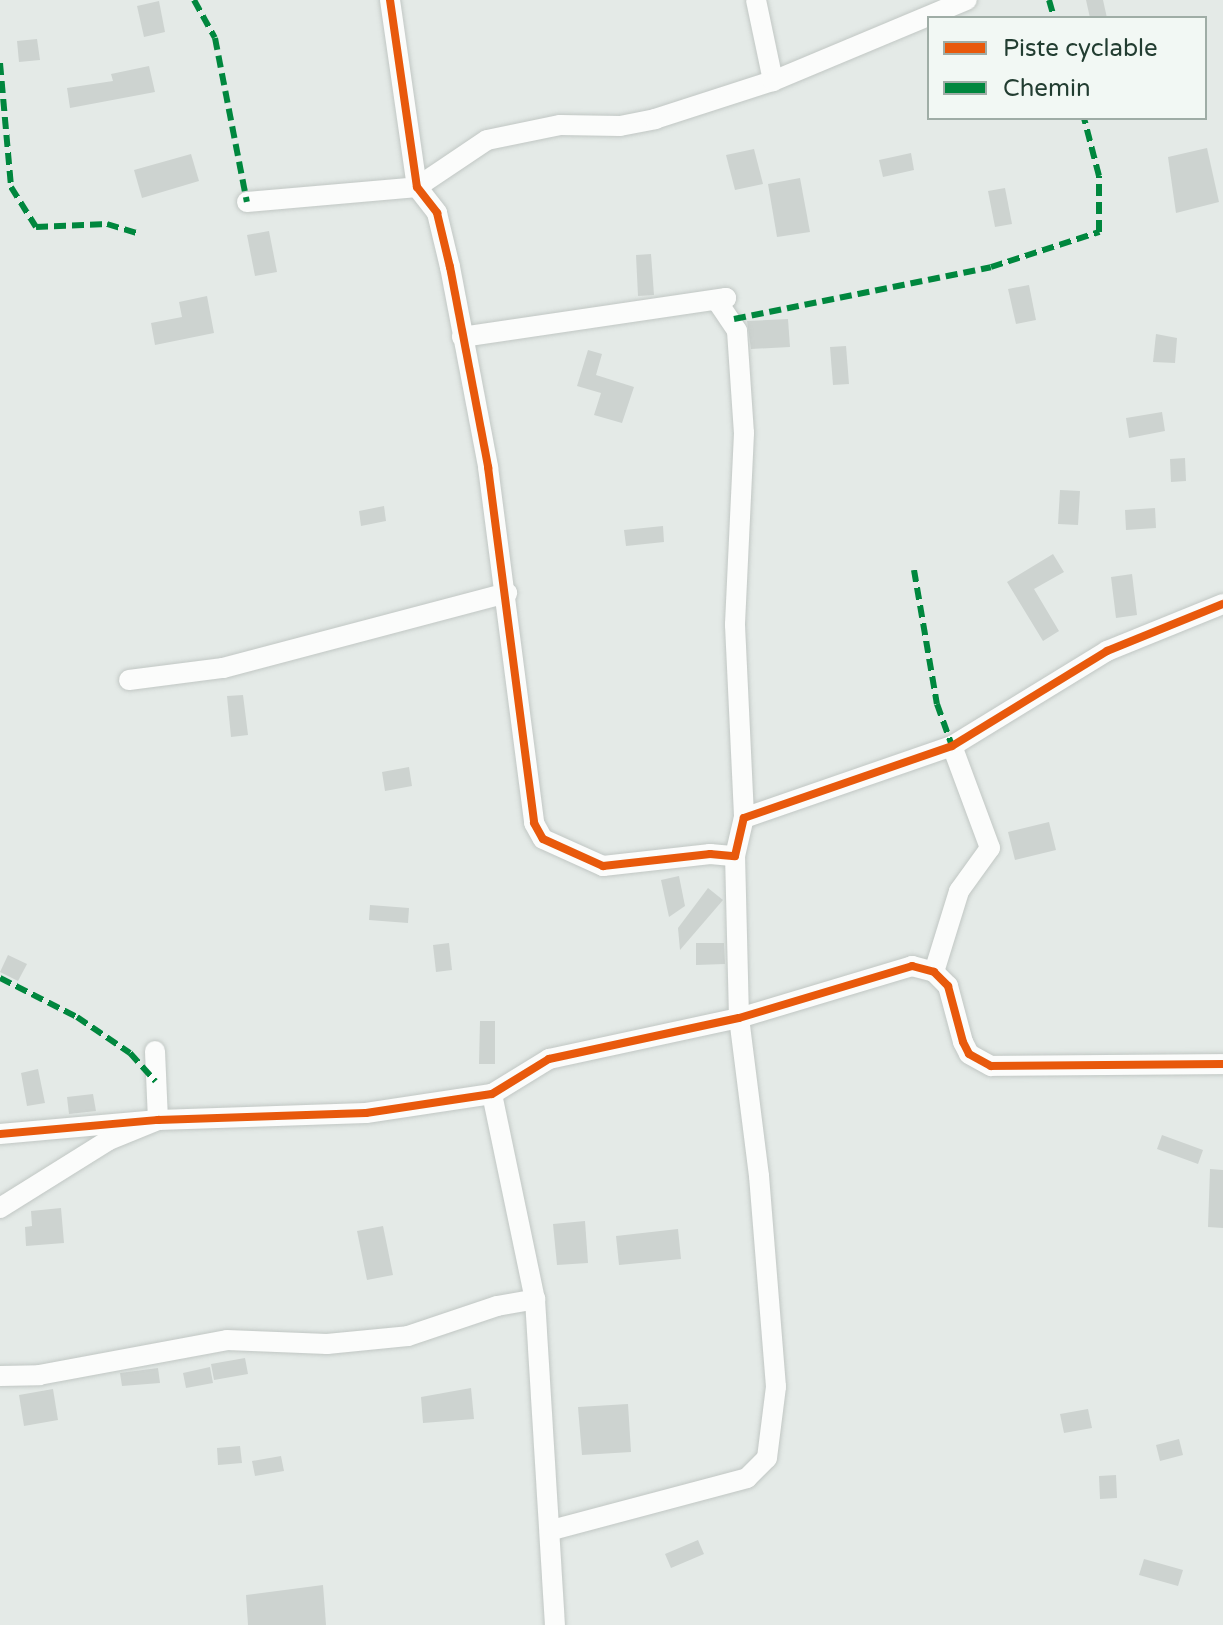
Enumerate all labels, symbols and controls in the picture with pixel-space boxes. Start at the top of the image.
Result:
legend [927,16,1207,120]
text: Piste cyclable [1003,34,1158,63]
text: Chemin [1003,74,1091,103]

